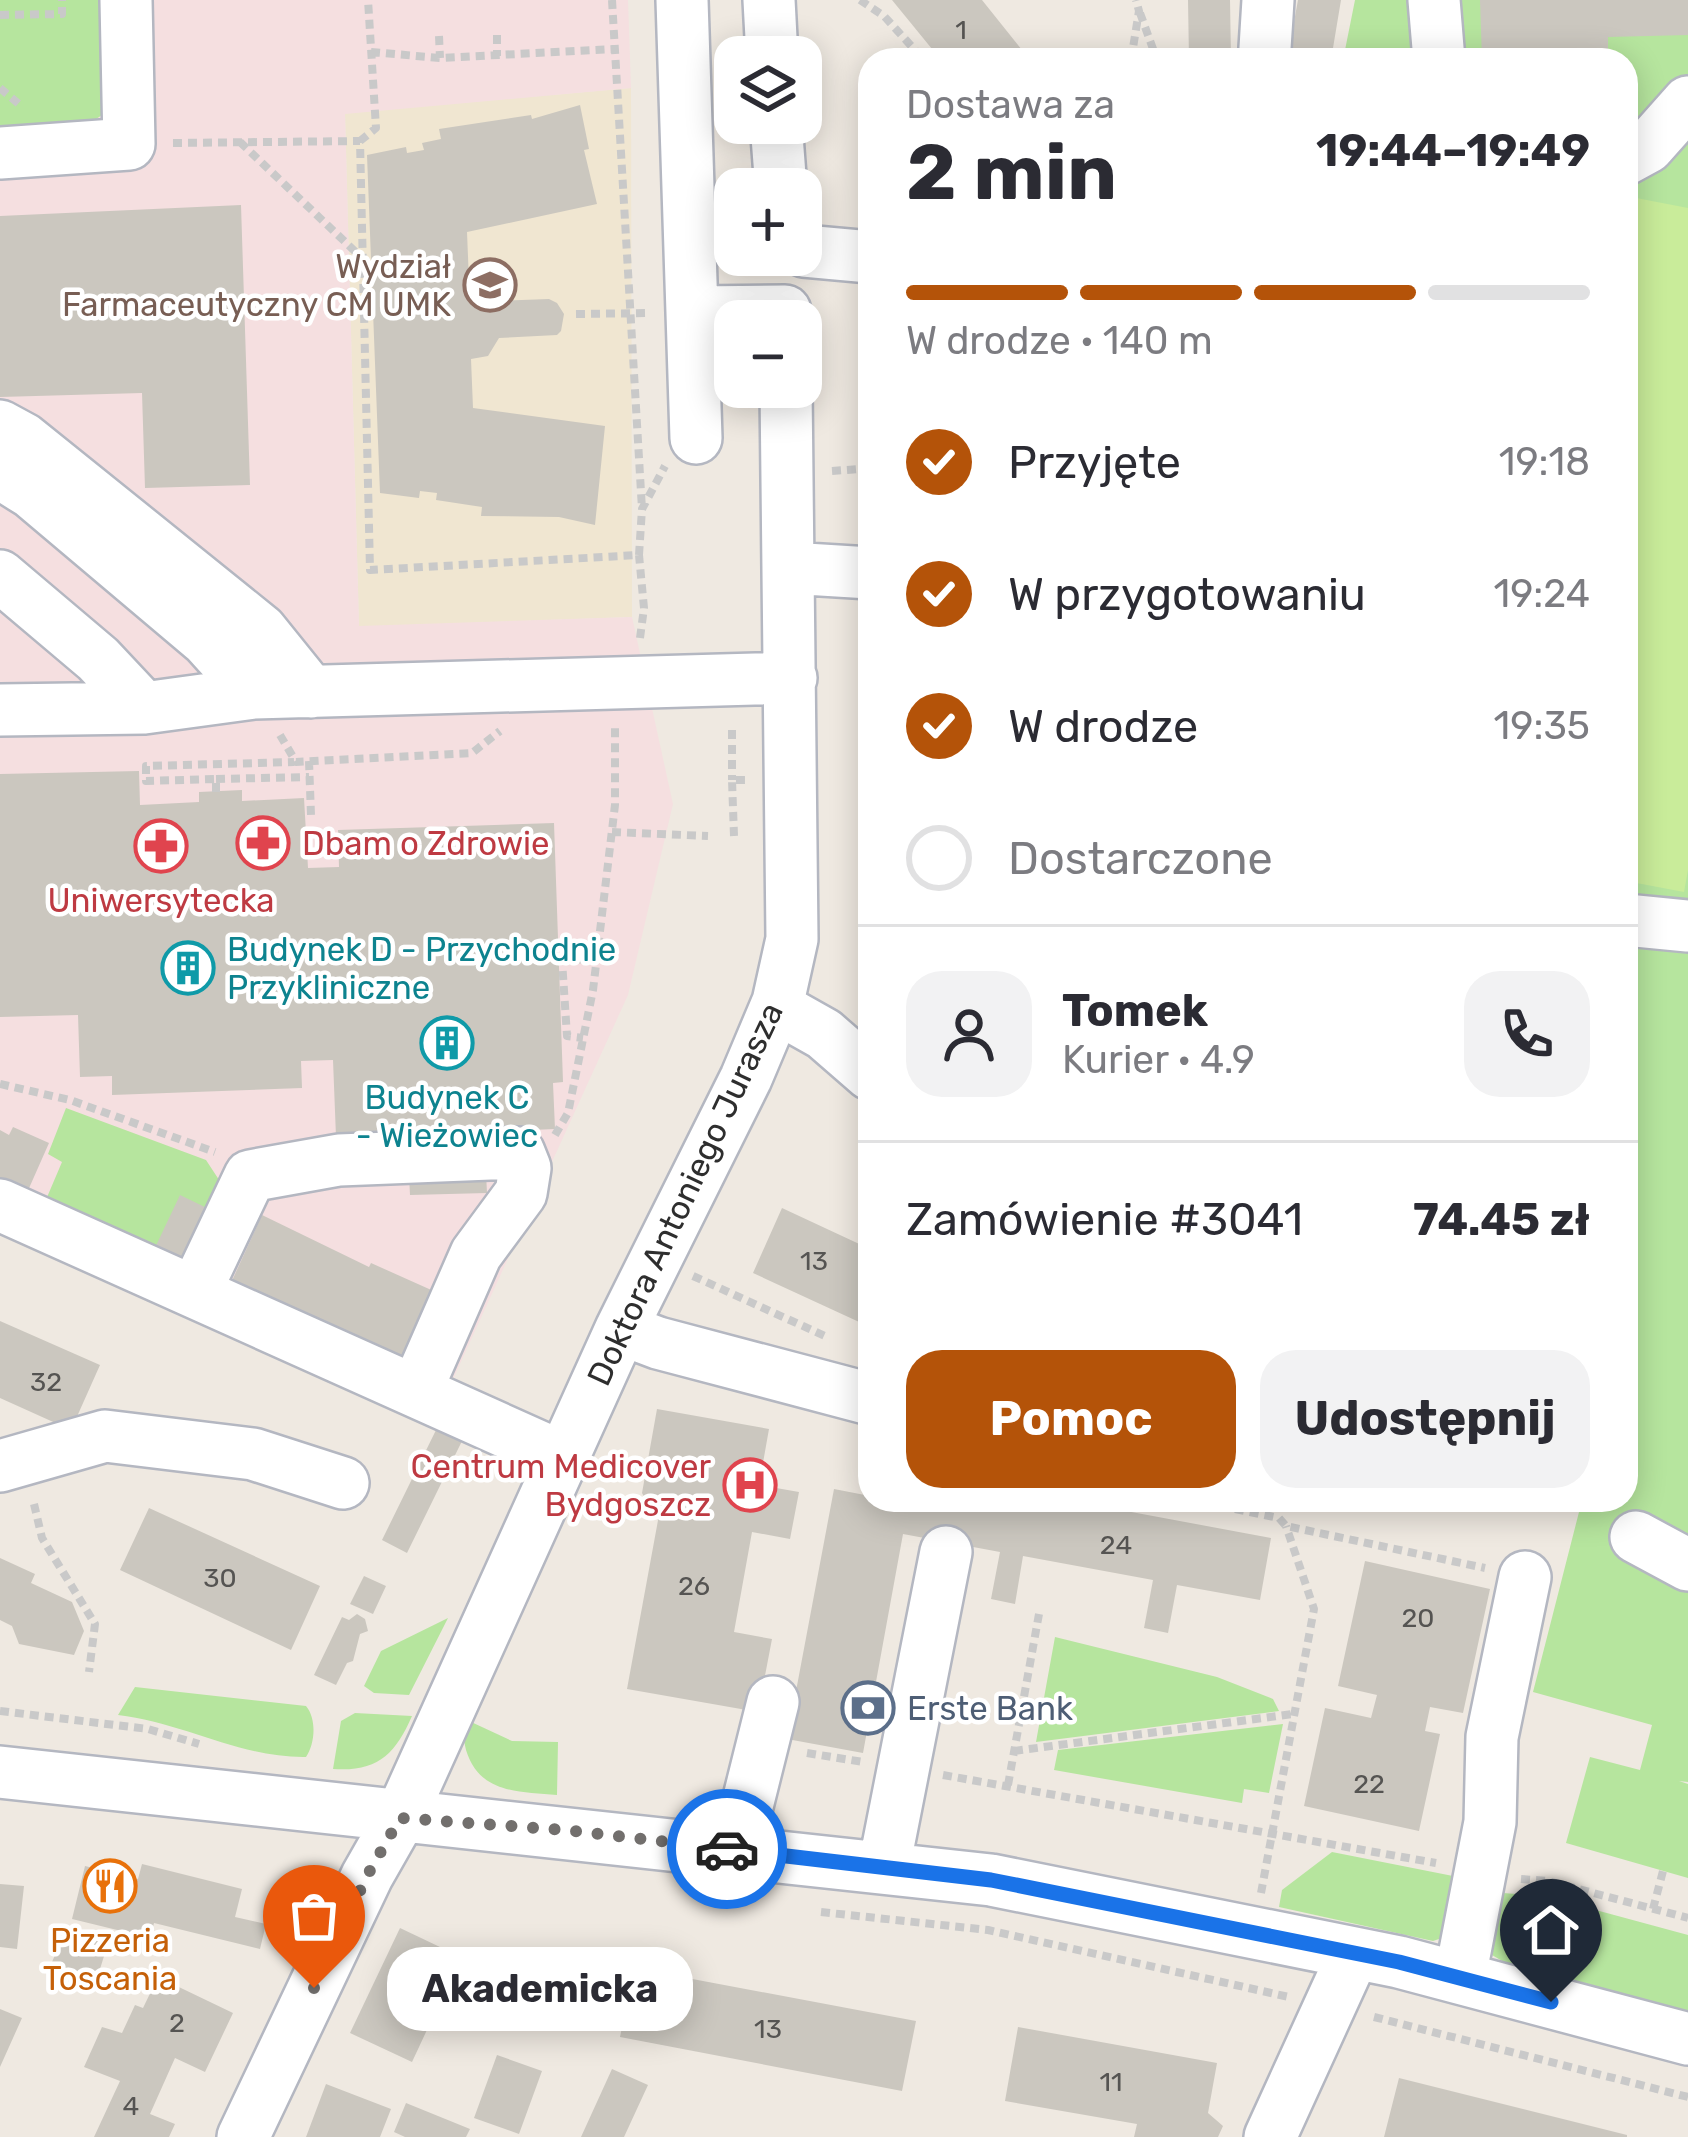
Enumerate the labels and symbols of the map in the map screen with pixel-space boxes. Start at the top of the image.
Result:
house number: 1 [955,14,967,46]
place label: Wydział Farmaceutyczny CM UMK [62,247,451,324]
school or university icon: Wydział Farmaceutyczny CM UMK [462,257,518,313]
pharmacy icon: Dbam o Zdrowie [235,815,291,871]
pharmacy icon: Uniwersytecka [133,818,189,874]
place label: Dbam o Zdrowie [302,824,550,863]
place label: Uniwersytecka [47,881,275,920]
place label: Budynek D - Przychodnie Przykliniczne [227,930,616,1007]
building icon: Budynek D - Przychodnie Przykliniczne [160,940,216,996]
street label: Doktora Antoniego Jurasza [579,996,791,1392]
building icon: Budynek C - Wieżowiec [419,1015,475,1071]
place label: Budynek C - Wieżowiec [356,1078,538,1155]
house number: 13 [800,1245,828,1277]
house number: 32 [30,1366,62,1398]
place label: Centrum Medicover Bydgoszcz [411,1447,711,1524]
hospital icon: Centrum Medicover Bydgoszcz [722,1457,778,1513]
house number: 24 [1100,1529,1132,1561]
house number: 30 [203,1562,237,1594]
house number: 26 [678,1570,710,1602]
house number: 20 [1402,1602,1435,1634]
bank icon: Erste Bank [840,1680,896,1736]
place label: Erste Bank [907,1689,1073,1728]
house number: 22 [1353,1768,1385,1800]
courier [667,1789,787,1909]
restaurant icon: Pizzeria Toscania [82,1858,138,1914]
pin [263,1865,365,1988]
pin [1500,1879,1602,2002]
place label: Pizzeria Toscania [43,1921,177,1998]
callout: Akademicka [386,1946,692,2030]
house number: 2 [169,2007,185,2039]
house number: 13 [754,2013,782,2045]
house number: 11 [1099,2066,1123,2098]
house number: 4 [123,2090,139,2122]

